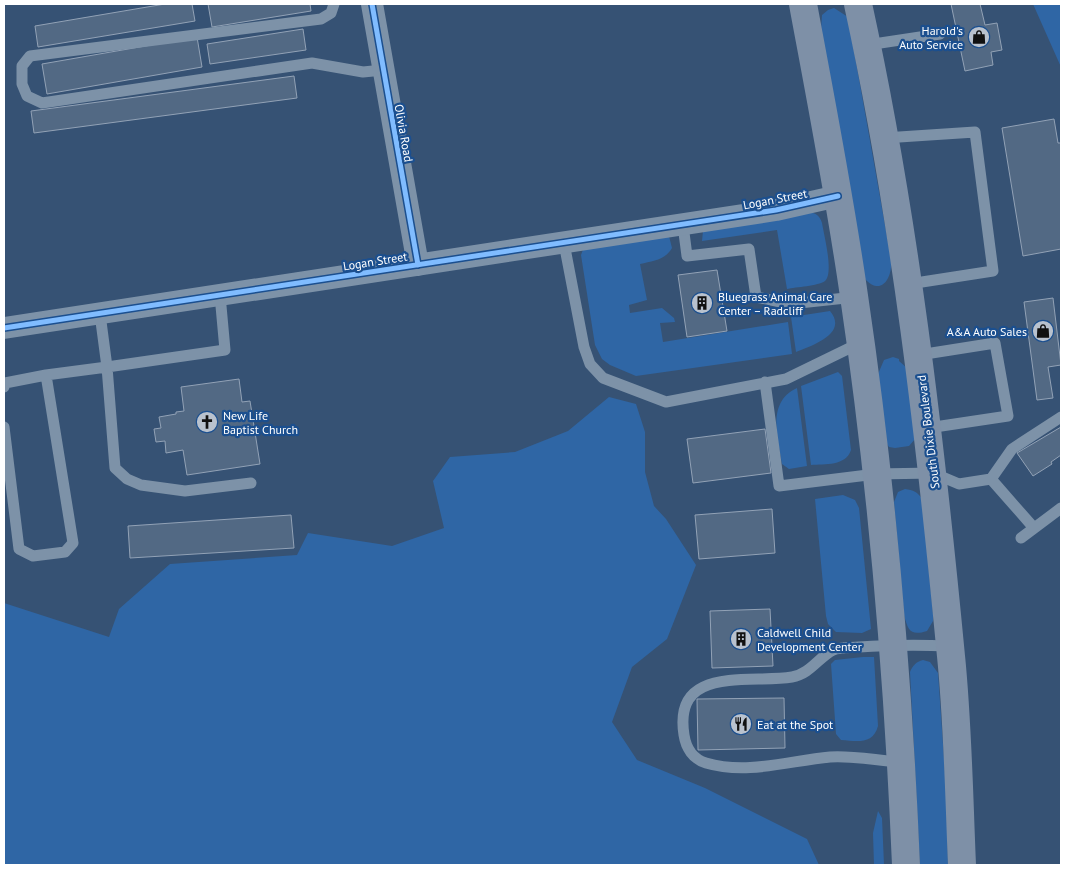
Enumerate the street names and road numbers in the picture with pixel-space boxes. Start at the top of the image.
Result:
street label: Olivia Road [392,103,416,163]
street label: Logan Street [742,185,808,213]
street label: Logan Street [342,249,408,273]
street label: South Dixie Boulevard [914,374,942,490]

